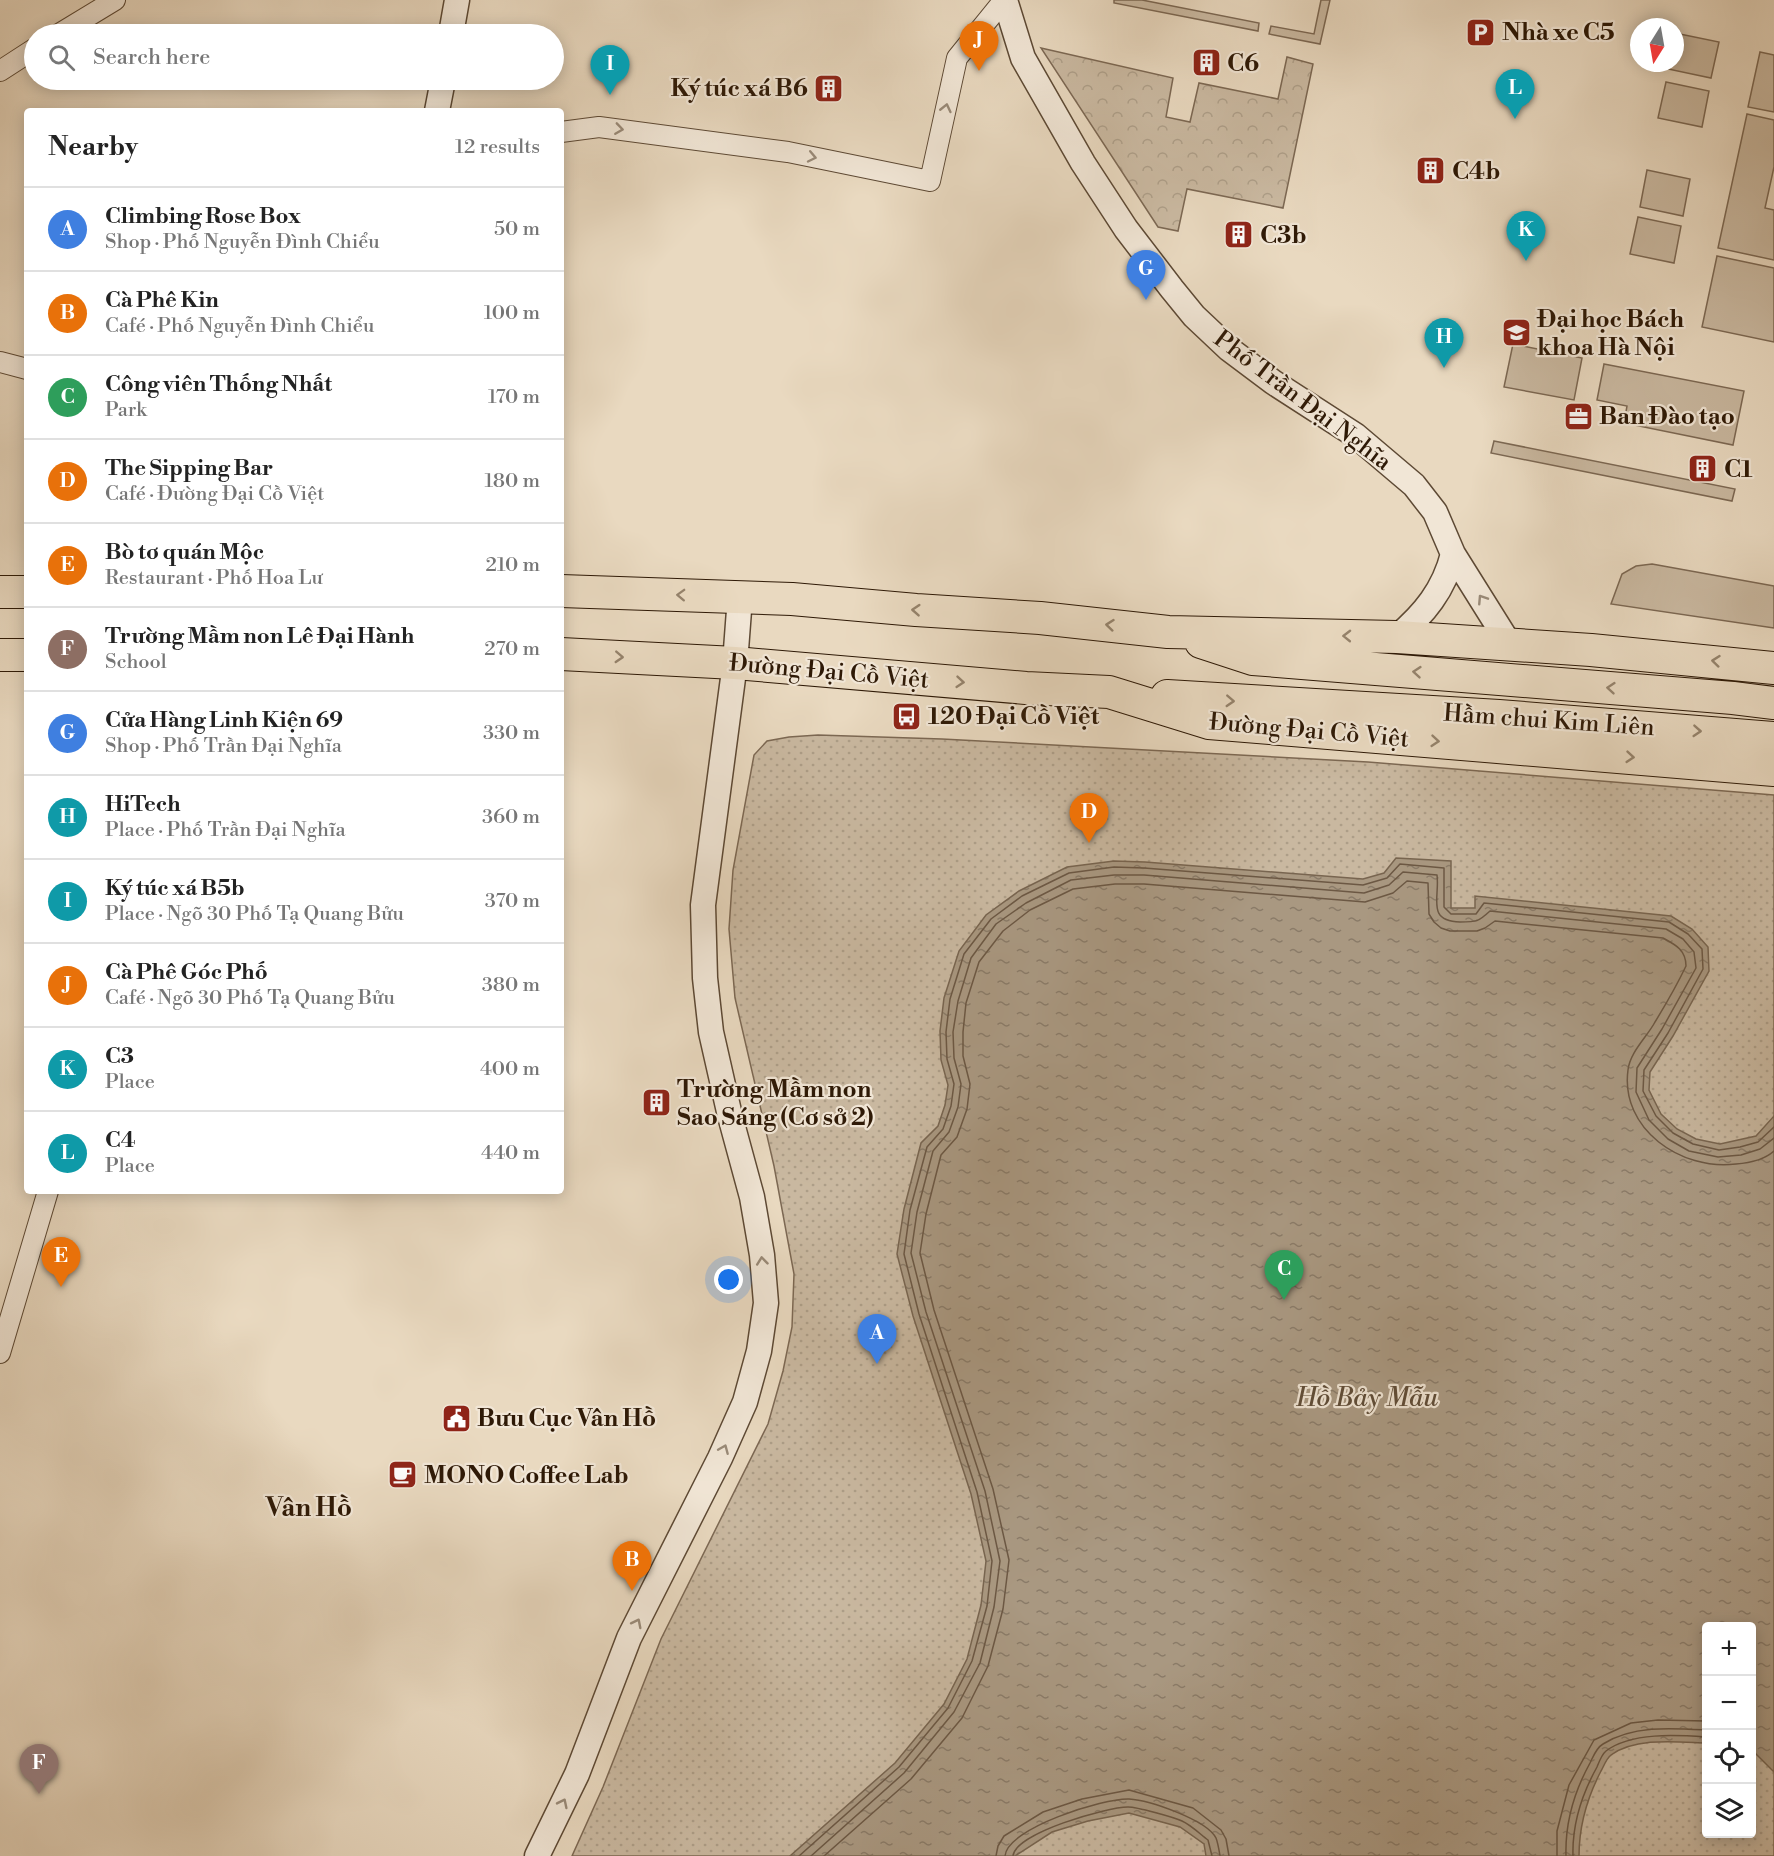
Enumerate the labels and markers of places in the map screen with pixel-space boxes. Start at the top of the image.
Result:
parking icon: Nhà xe C5 [1465,16,1497,48]
place label: Nhà xe C5 [1502,18,1615,48]
pin: J [960,22,998,71]
pin: I [590,46,630,95]
building icon: C6 [1190,47,1222,79]
place label: C6 [1227,49,1259,79]
pin: L [1496,70,1534,119]
building icon: Ký túc xá B6 [813,72,845,104]
place label: Ký túc xá B6 [671,74,808,104]
building icon: C4b [1415,155,1447,187]
place label: C4b [1452,157,1500,187]
pin: K [1506,212,1546,261]
building icon: C3b [1223,219,1255,251]
place label: C3b [1260,221,1307,251]
pin: G [1126,250,1166,300]
place label: Đại học Bách khoa Hà Nội [1536,305,1684,363]
school or university icon: Đại học Bách khoa Hà Nội [1500,317,1532,349]
pin: H [1424,318,1464,368]
office icon: Ban Đào tạo [1562,400,1594,432]
place label: Ban Đào tạo [1599,402,1735,432]
building icon: C1 [1687,453,1719,485]
place label: C1 [1724,455,1753,485]
bus stop icon: 120 Đại Cồ Việt [891,700,923,732]
place label: 120 Đại Cồ Việt [928,702,1100,732]
pin: D [1070,794,1108,843]
place label: Trường Mầm non Sao Sáng (Cơ sở 2) [677,1075,874,1133]
building icon: Trường Mầm non Sao Sáng (Cơ sở 2) [640,1087,672,1119]
pin: E [42,1238,80,1287]
pin: C [1264,1250,1304,1300]
pin: A [858,1314,896,1364]
public building icon: Bưu Cục Vân Hồ [440,1402,472,1434]
place label: Bưu Cục Vân Hồ [477,1404,656,1434]
cafe icon: MONO Coffee Lab [387,1459,419,1491]
place label: MONO Coffee Lab [424,1461,629,1491]
pin: B [612,1542,652,1591]
pin: F [20,1744,58,1794]

